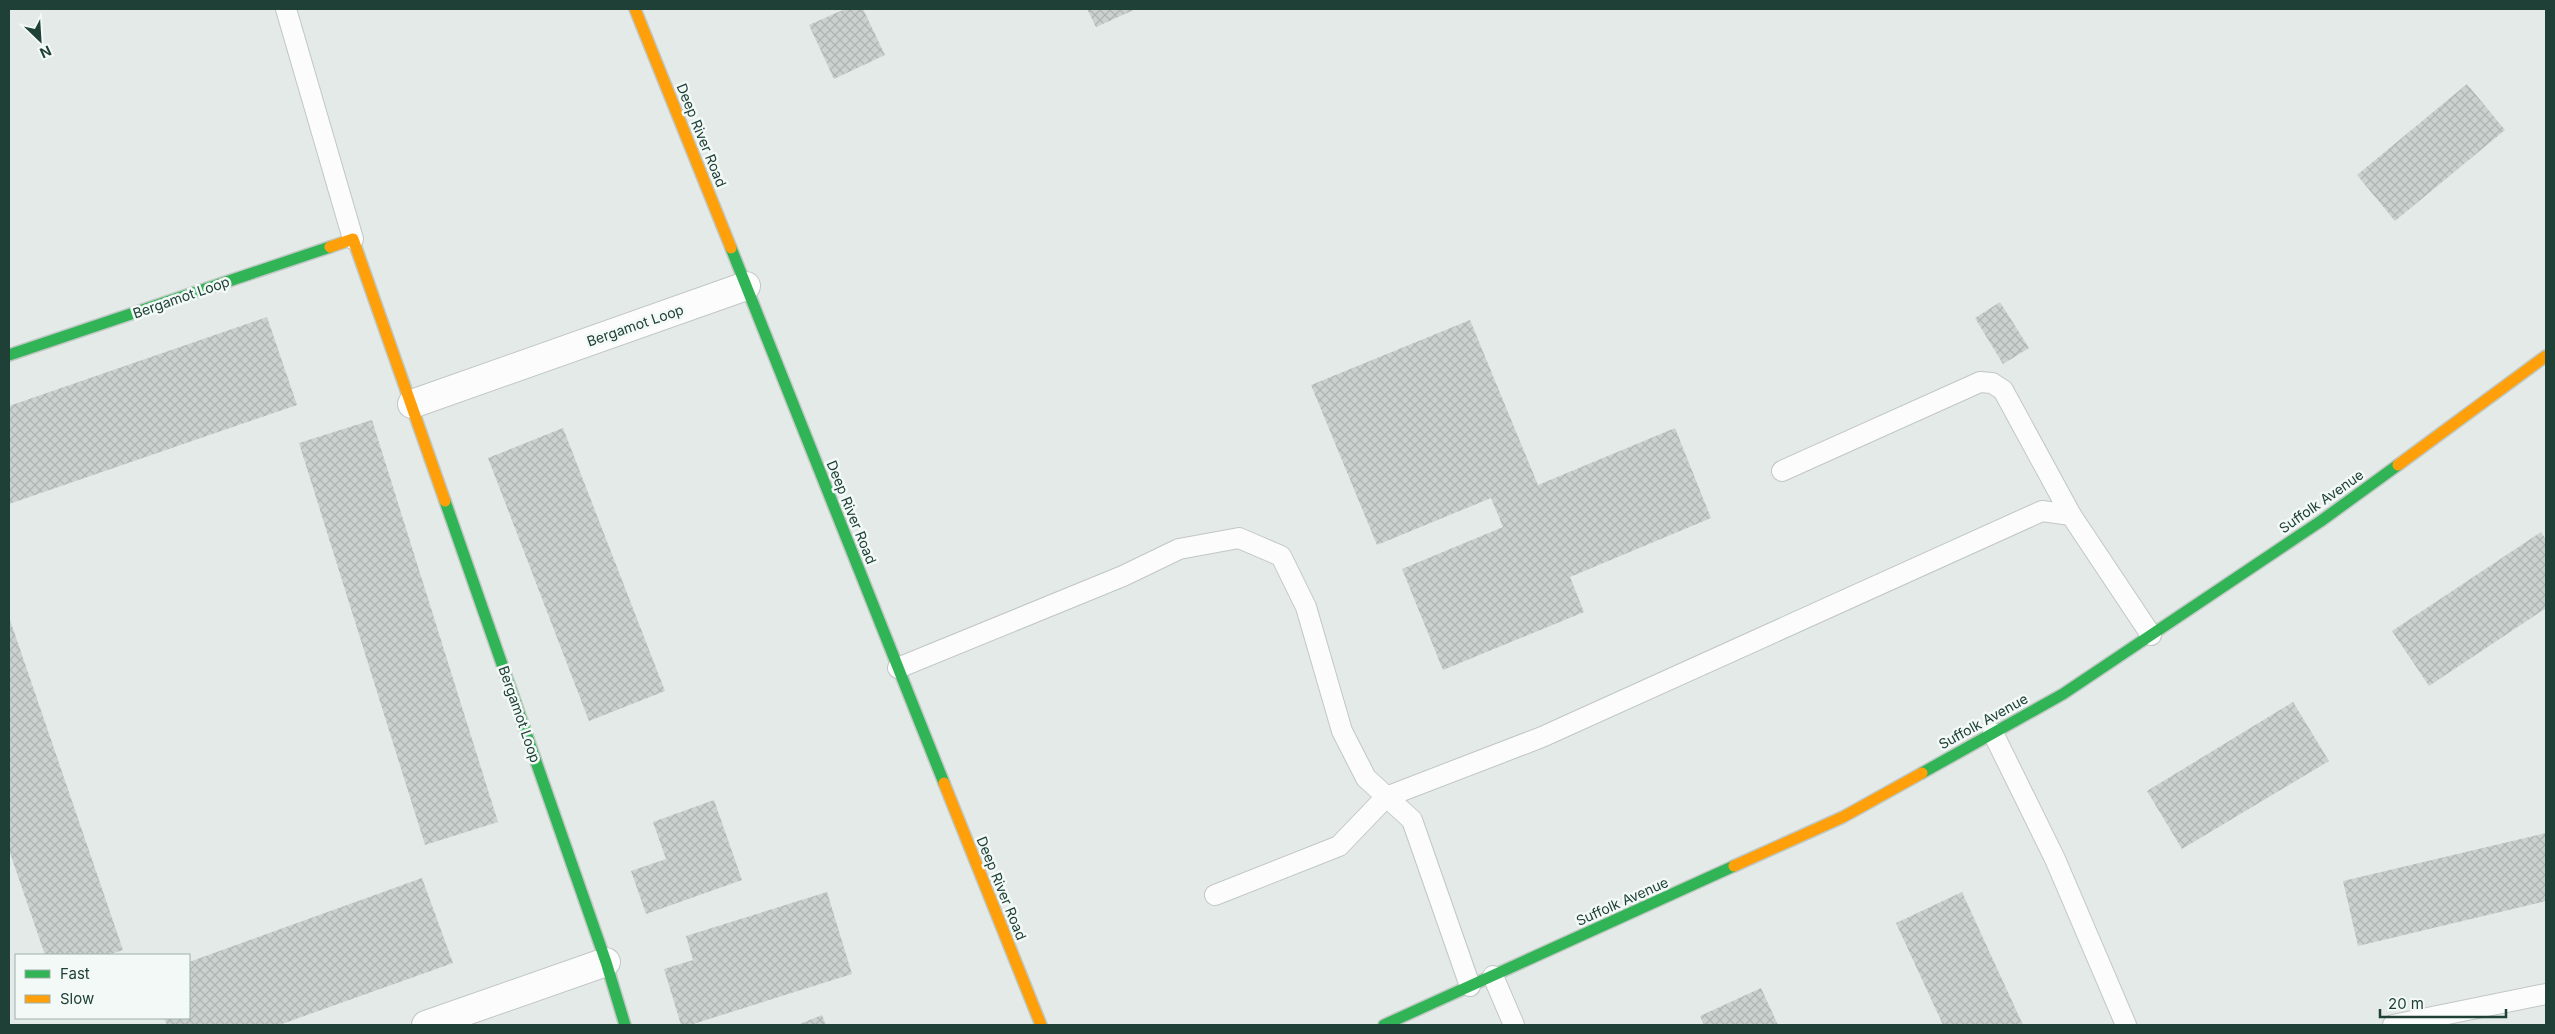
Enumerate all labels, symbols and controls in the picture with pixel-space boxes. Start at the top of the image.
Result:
north arrow [15,15,65,65]
text: N [37,42,54,62]
street label: Deep River Road [674,81,730,189]
street label: Bergamot Loop [130,272,232,322]
street label: Bergamot Loop [584,300,686,350]
street label: Deep River Road [824,458,880,566]
street label: Suffolk Avenue [2275,466,2367,536]
street label: Bergamot Loop [495,663,545,765]
street label: Suffolk Avenue [1935,690,2031,752]
street label: Deep River Road [974,834,1030,942]
street label: Suffolk Avenue [1573,873,1671,929]
legend [15,954,190,1019]
text: Fast [60,964,90,983]
scale bar [2380,986,2506,1018]
text: Slow [60,989,94,1008]
text: 20 m [2388,994,2424,1013]

